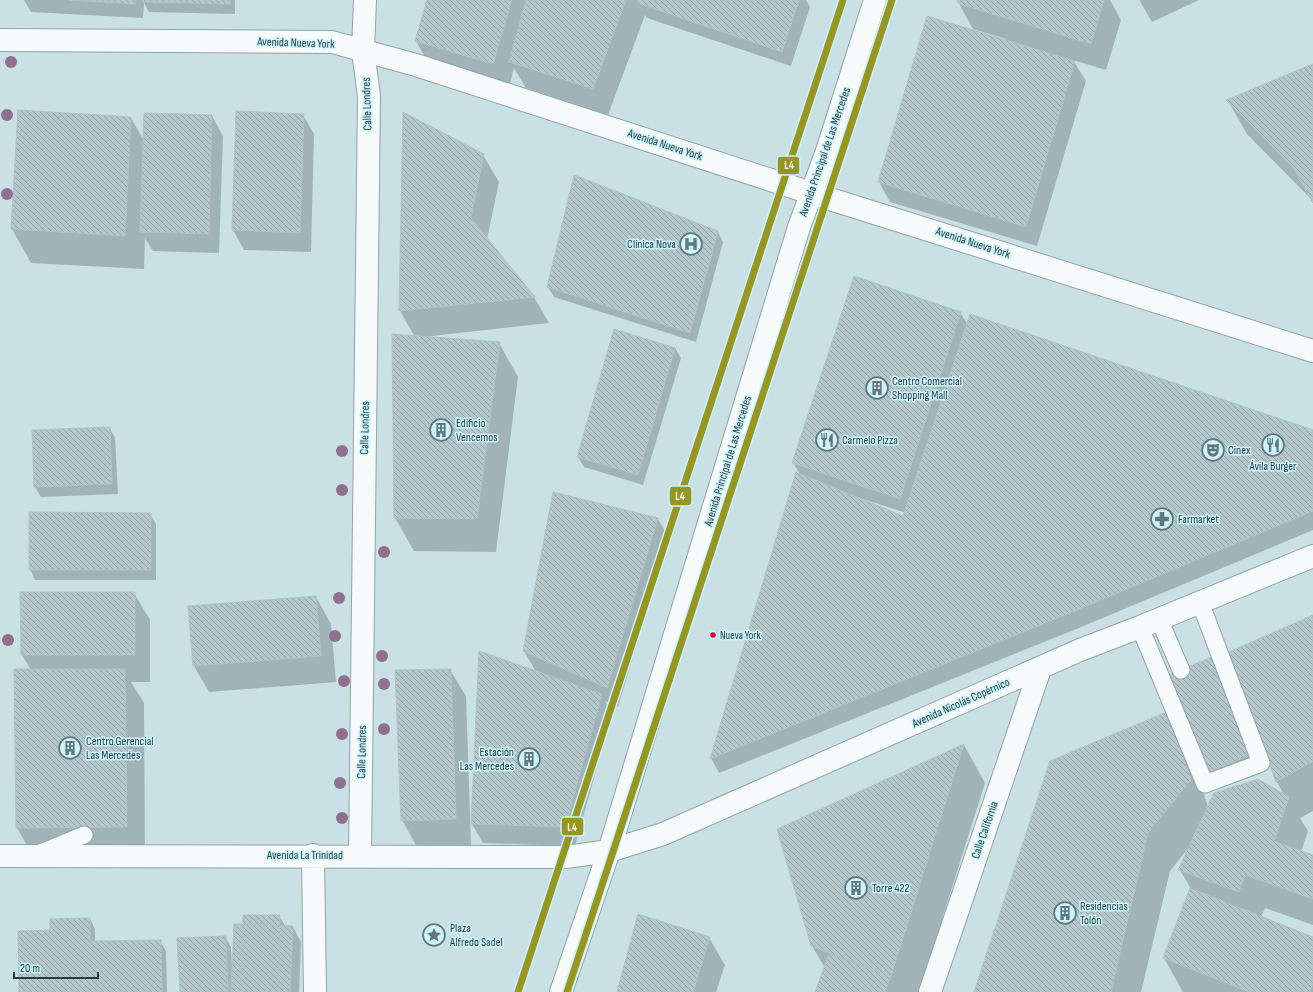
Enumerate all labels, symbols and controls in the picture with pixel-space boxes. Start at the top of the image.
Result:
street label: Avenida Nueva York [256,34,335,52]
street label: Calle Londres [359,77,375,131]
street label: Avenida Principal de Las Mercedes [795,85,854,220]
street label: Avenida Nueva York [625,126,705,164]
line badge: L4 [777,156,800,175]
text: L4 [784,159,794,172]
street label: Avenida Nueva York [933,224,1013,262]
hospital icon: Clínica Nova [678,231,704,257]
place label: Clínica Nova [627,237,676,252]
place label: Centro Comercial Shopping Mall [892,374,962,403]
building icon: Centro Comercial Shopping Mall [864,375,890,401]
street label: Avenida Principal de Las Mercedes [701,394,755,529]
street label: Calle Londres [357,401,373,455]
place label: Edificio Vencemos [456,416,498,445]
building icon: Edificio Vencemos [428,417,454,443]
restaurant icon: Carmelo Pizza [814,427,840,453]
restaurant icon: Ávila Burger [1260,432,1286,458]
place label: Carmelo Pizza [842,433,898,448]
theatre icon: Cinex [1200,437,1226,463]
place label: Cinex [1228,443,1251,458]
place label: Ávila Burger [1248,459,1297,474]
line badge: L4 [669,486,692,506]
text: L4 [675,490,685,503]
pharmacy icon: Farmarket [1149,506,1175,532]
place label: Farmarket [1178,512,1219,527]
place label: Nueva York [720,629,761,642]
marker: Nueva York [708,630,718,640]
street label: Avenida Nicolás Copérnico [909,675,1012,732]
street label: Calle Londres [354,725,370,779]
place label: Centro Gerencial Las Mercedes [86,734,154,763]
building icon: Centro Gerencial Las Mercedes [57,735,83,761]
place label: Estación Las Mercedes [460,745,514,774]
building icon: Estación Las Mercedes [516,746,542,772]
street label: Calle California [968,799,1002,861]
line badge: L4 [561,817,584,836]
text: L4 [567,821,577,834]
street label: Avenida La Trinidad [266,848,343,863]
building icon: Torre 422 [843,875,869,901]
place label: Torre 422 [872,881,910,896]
place label: Residencias Tolón [1080,899,1128,928]
building icon: Residencias Tolón [1052,900,1078,926]
place label: Plaza Alfredo Sadel [449,921,503,950]
place icon: Plaza Alfredo Sadel [421,922,447,948]
scale bar [14,954,98,980]
text: 20 m [20,961,40,976]

